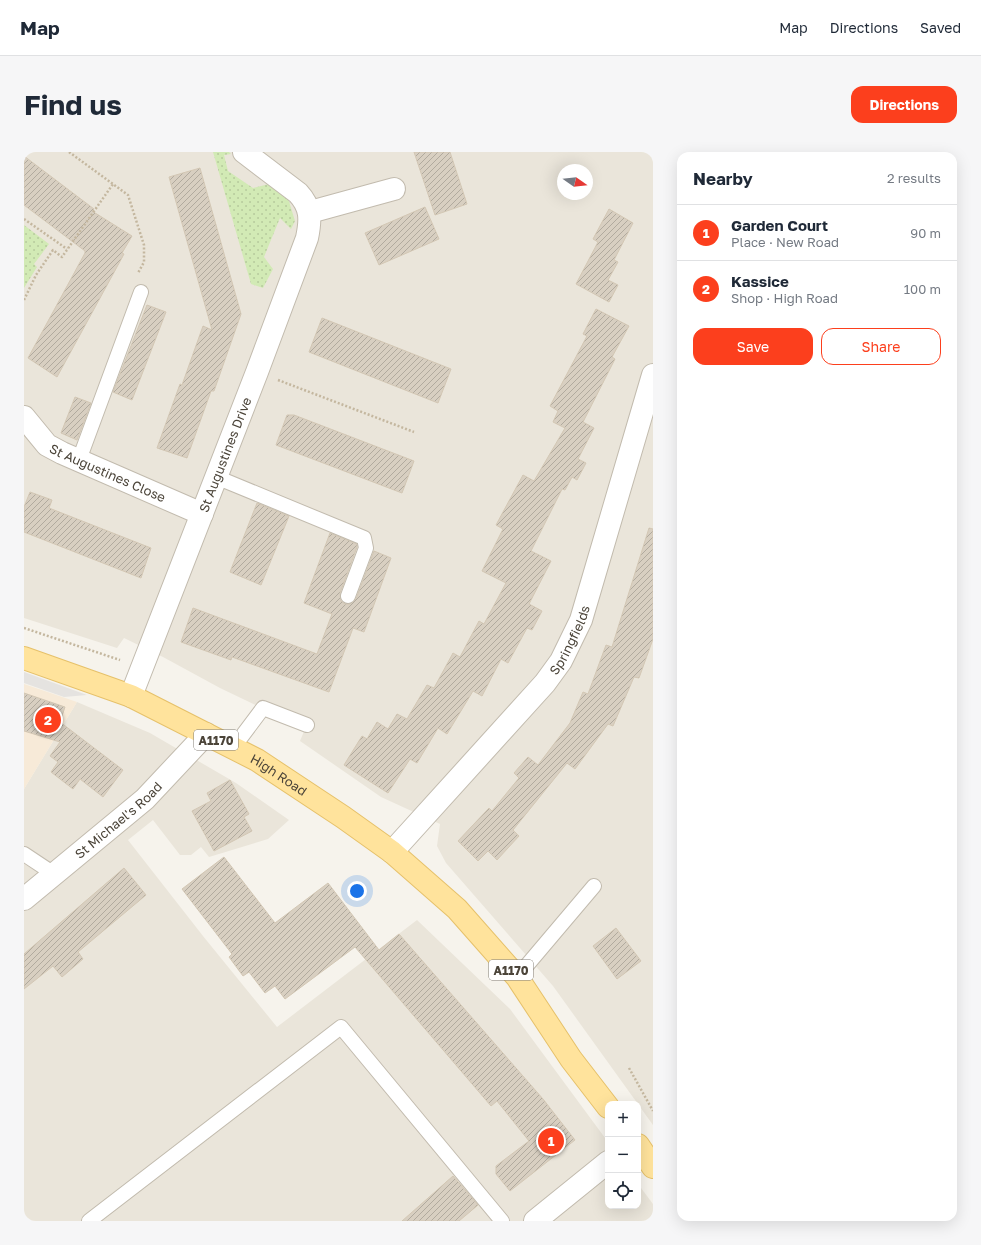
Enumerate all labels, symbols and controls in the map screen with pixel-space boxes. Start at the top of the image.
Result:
text: Map [20,16,60,39]
text: Map [779,19,808,36]
text: Directions [830,19,898,36]
text: Saved [920,19,961,36]
button: Directions [851,86,957,123]
text: Find us [24,88,122,121]
north arrow [557,164,593,200]
text: Nearby [693,168,753,189]
text: 2 results [887,170,941,186]
text: Garden Court [731,216,828,234]
text: 1 [703,225,709,241]
text: 90 m [910,225,941,241]
text: Place · New Road [731,234,839,250]
text: Kassice [731,272,789,290]
text: 2 [702,281,710,297]
text: 100 m [904,281,941,297]
text: Shop · High Road [731,290,838,306]
button: Save [693,328,813,365]
button: Share [821,328,941,365]
street label: St Augustines Drive [195,395,254,514]
street label: St Augustines Close [47,440,168,505]
street label: Springfields [546,603,593,678]
pin: 2 [35,705,61,735]
road number: A1170 [194,730,238,750]
street label: High Road [248,750,310,799]
street label: St Michael's Road [71,778,165,862]
your location [347,881,367,901]
road number: A1170 [489,960,533,980]
map controls [605,1101,641,1209]
button: + [605,1101,641,1137]
pin: 1 [538,1126,564,1156]
button: − [605,1137,641,1173]
button: locate [605,1173,641,1209]

